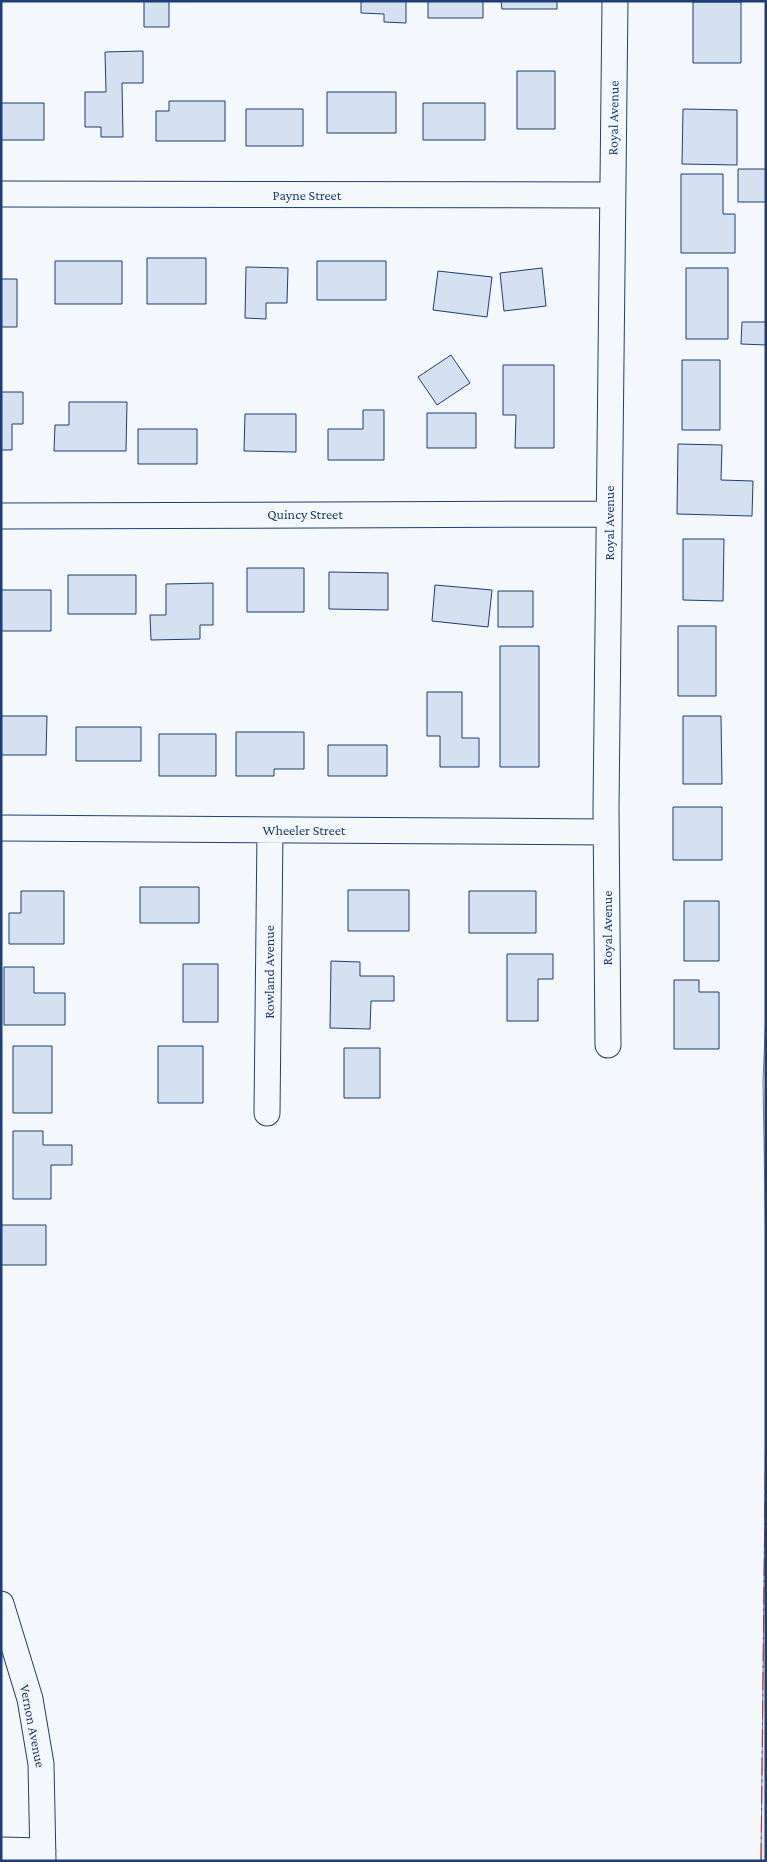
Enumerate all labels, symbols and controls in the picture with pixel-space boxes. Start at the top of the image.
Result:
street label: Royal Avenue [604,80,622,156]
street label: Payne Street [273,187,342,203]
street label: Royal Avenue [601,486,617,560]
street label: Quincy Street [267,506,343,522]
street label: Wheeler Street [263,822,346,838]
street label: Royal Avenue [599,891,615,965]
street label: Rowland Avenue [261,925,277,1019]
street label: Vernon Avenue [17,1683,49,1769]

